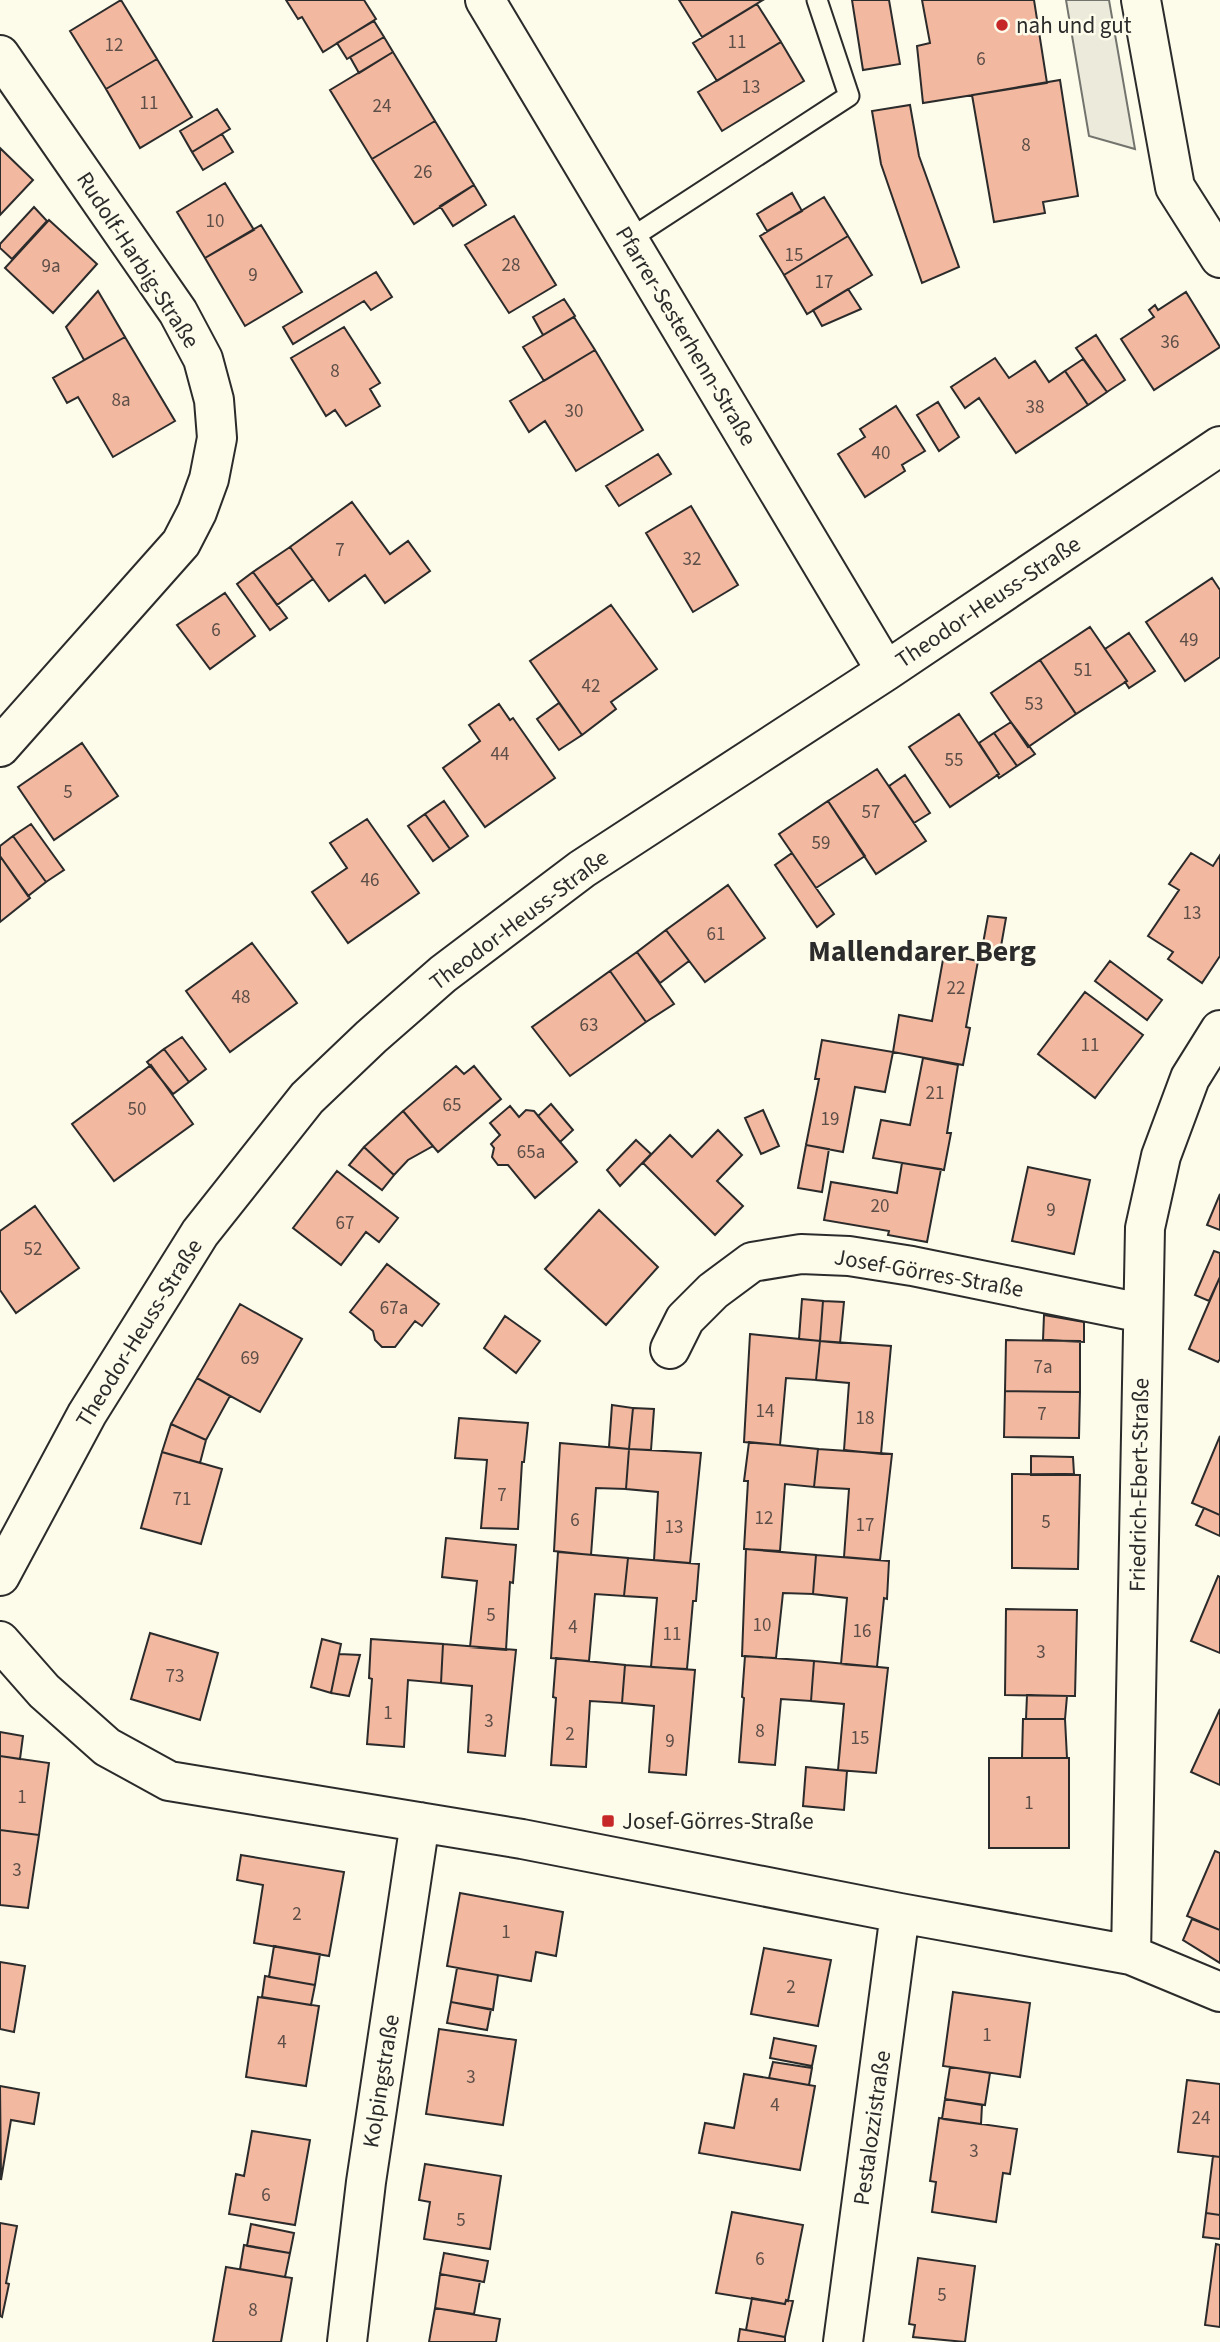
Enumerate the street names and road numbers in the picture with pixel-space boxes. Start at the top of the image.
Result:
street label: Rudolf-Harbig-Straße [68,165,208,355]
street label: Pfarrer-Sesterhenn-Straße [607,220,765,452]
street label: Theodor-Heuss-Straße [889,528,1087,676]
street label: Theodor-Heuss-Straße [422,842,616,998]
street label: Theodor-Heuss-Straße [68,1232,210,1434]
street label: Josef-Görres-Straße [832,1240,1026,1306]
street label: Friedrich-Ebert-Straße [1121,1378,1157,1592]
street label: Kolpingstraße [354,2012,408,2150]
street label: Pestalozzistraße [845,2048,899,2208]

